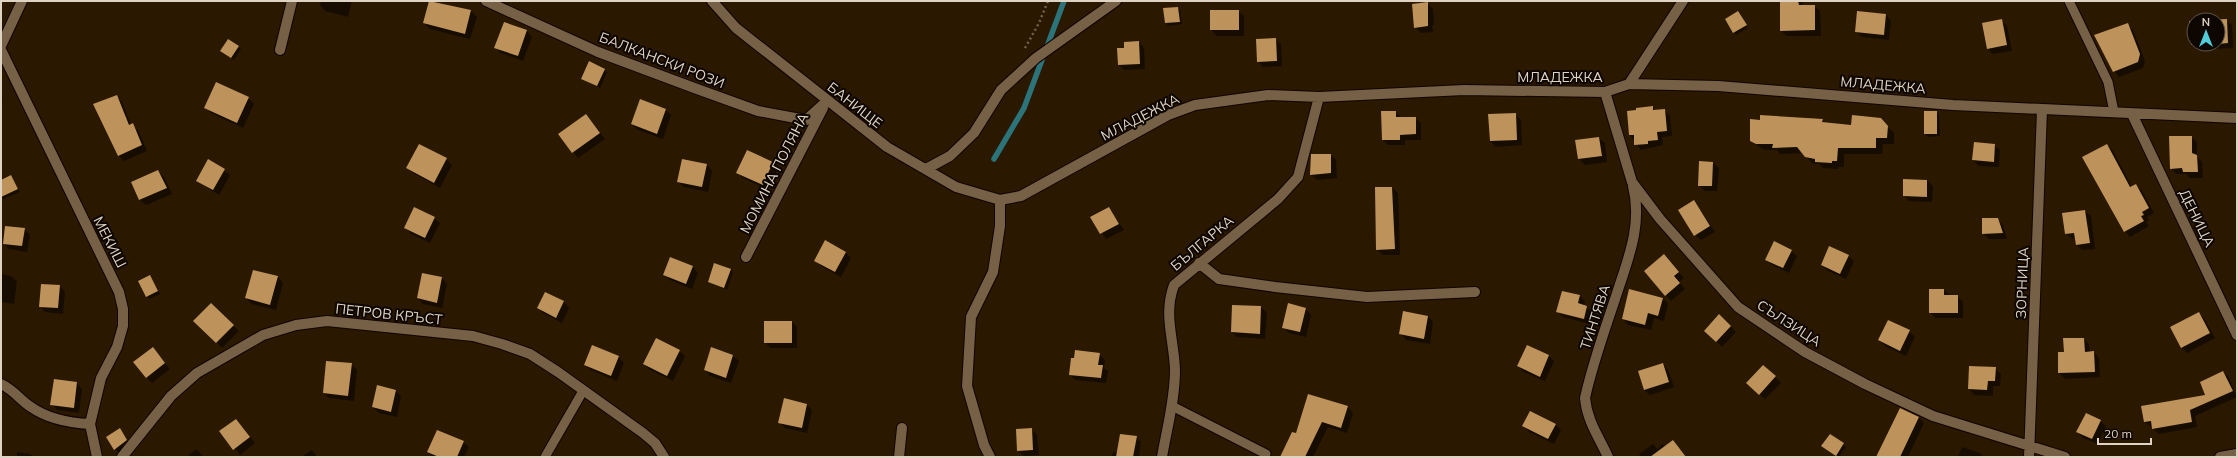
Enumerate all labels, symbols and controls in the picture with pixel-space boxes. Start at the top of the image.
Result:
north arrow [2186,12,2226,52]
text: N [2202,15,2210,29]
street label: БАЛКАНСКИ РОЗИ [597,28,727,92]
street label: МЛАДЕЖКА [1517,68,1604,86]
street label: МЛАДЕЖКА [1840,72,1927,98]
street label: БАНИЩЕ [824,78,886,132]
street label: МЛАДЕЖКА [1098,89,1183,144]
street label: МОМИНА ПОЛЯНА [736,109,812,236]
street label: ДЕНИЦА [2175,186,2219,251]
street label: БЪЛГАРКА [1167,211,1238,275]
street label: МЕКИШ [89,213,131,271]
street label: ЗОРНИЦА [2012,246,2032,319]
street label: ТИНТЯВА [1576,281,1614,352]
street label: СЪЛЗИЦА [1754,296,1825,351]
street label: ПЕТРОВ КРЪСТ [335,299,444,329]
scale bar [2098,420,2151,446]
text: 20 m [2104,426,2132,441]

